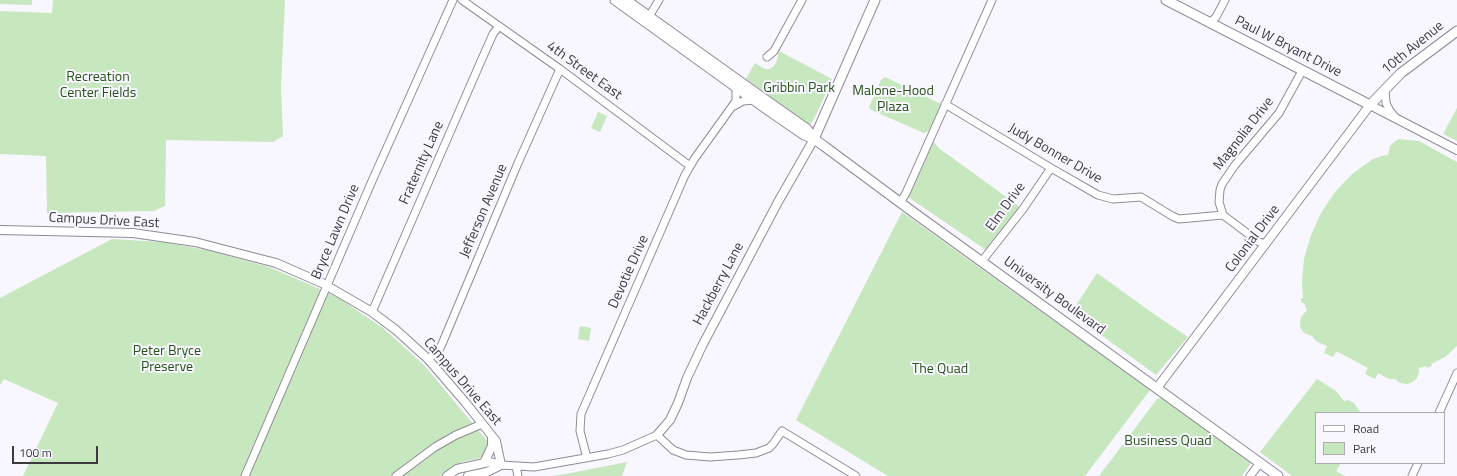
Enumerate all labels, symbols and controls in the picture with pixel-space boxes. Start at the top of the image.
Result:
street label: Paul W Bryant Drive [1232,13,1344,81]
street label: 10th Avenue [1379,18,1447,78]
street label: 4th Street East [543,38,625,104]
park label: Recreation Center Fields [60,70,136,102]
park label: Gribbin Park [763,81,835,97]
park label: Malone-Hood Plaza [852,84,934,116]
street label: Magnolia Drive [1210,94,1278,174]
street label: Fraternity Lane [396,119,448,207]
street label: Judy Bonner Drive [1005,120,1105,188]
street label: Jefferson Avenue [457,162,511,260]
street label: Elm Drive [983,179,1029,235]
street label: Bryce Lawn Drive [308,182,364,282]
street label: Colonial Drive [1222,202,1284,276]
street label: Campus Drive East [48,210,160,232]
street label: Devotie Drive [605,233,653,311]
street label: Hackberry Lane [690,240,748,328]
street label: University Boulevard [1000,253,1108,339]
street label: Campus Drive East [419,335,505,429]
park label: Peter Bryce Preserve [133,344,201,376]
park label: The Quad [912,362,968,378]
legend [1315,412,1445,464]
text: Road [1353,419,1379,438]
park label: Business Quad [1124,434,1212,450]
scale bar [14,438,100,464]
text: Park [1353,439,1376,458]
text: 100 m [19,443,52,462]

